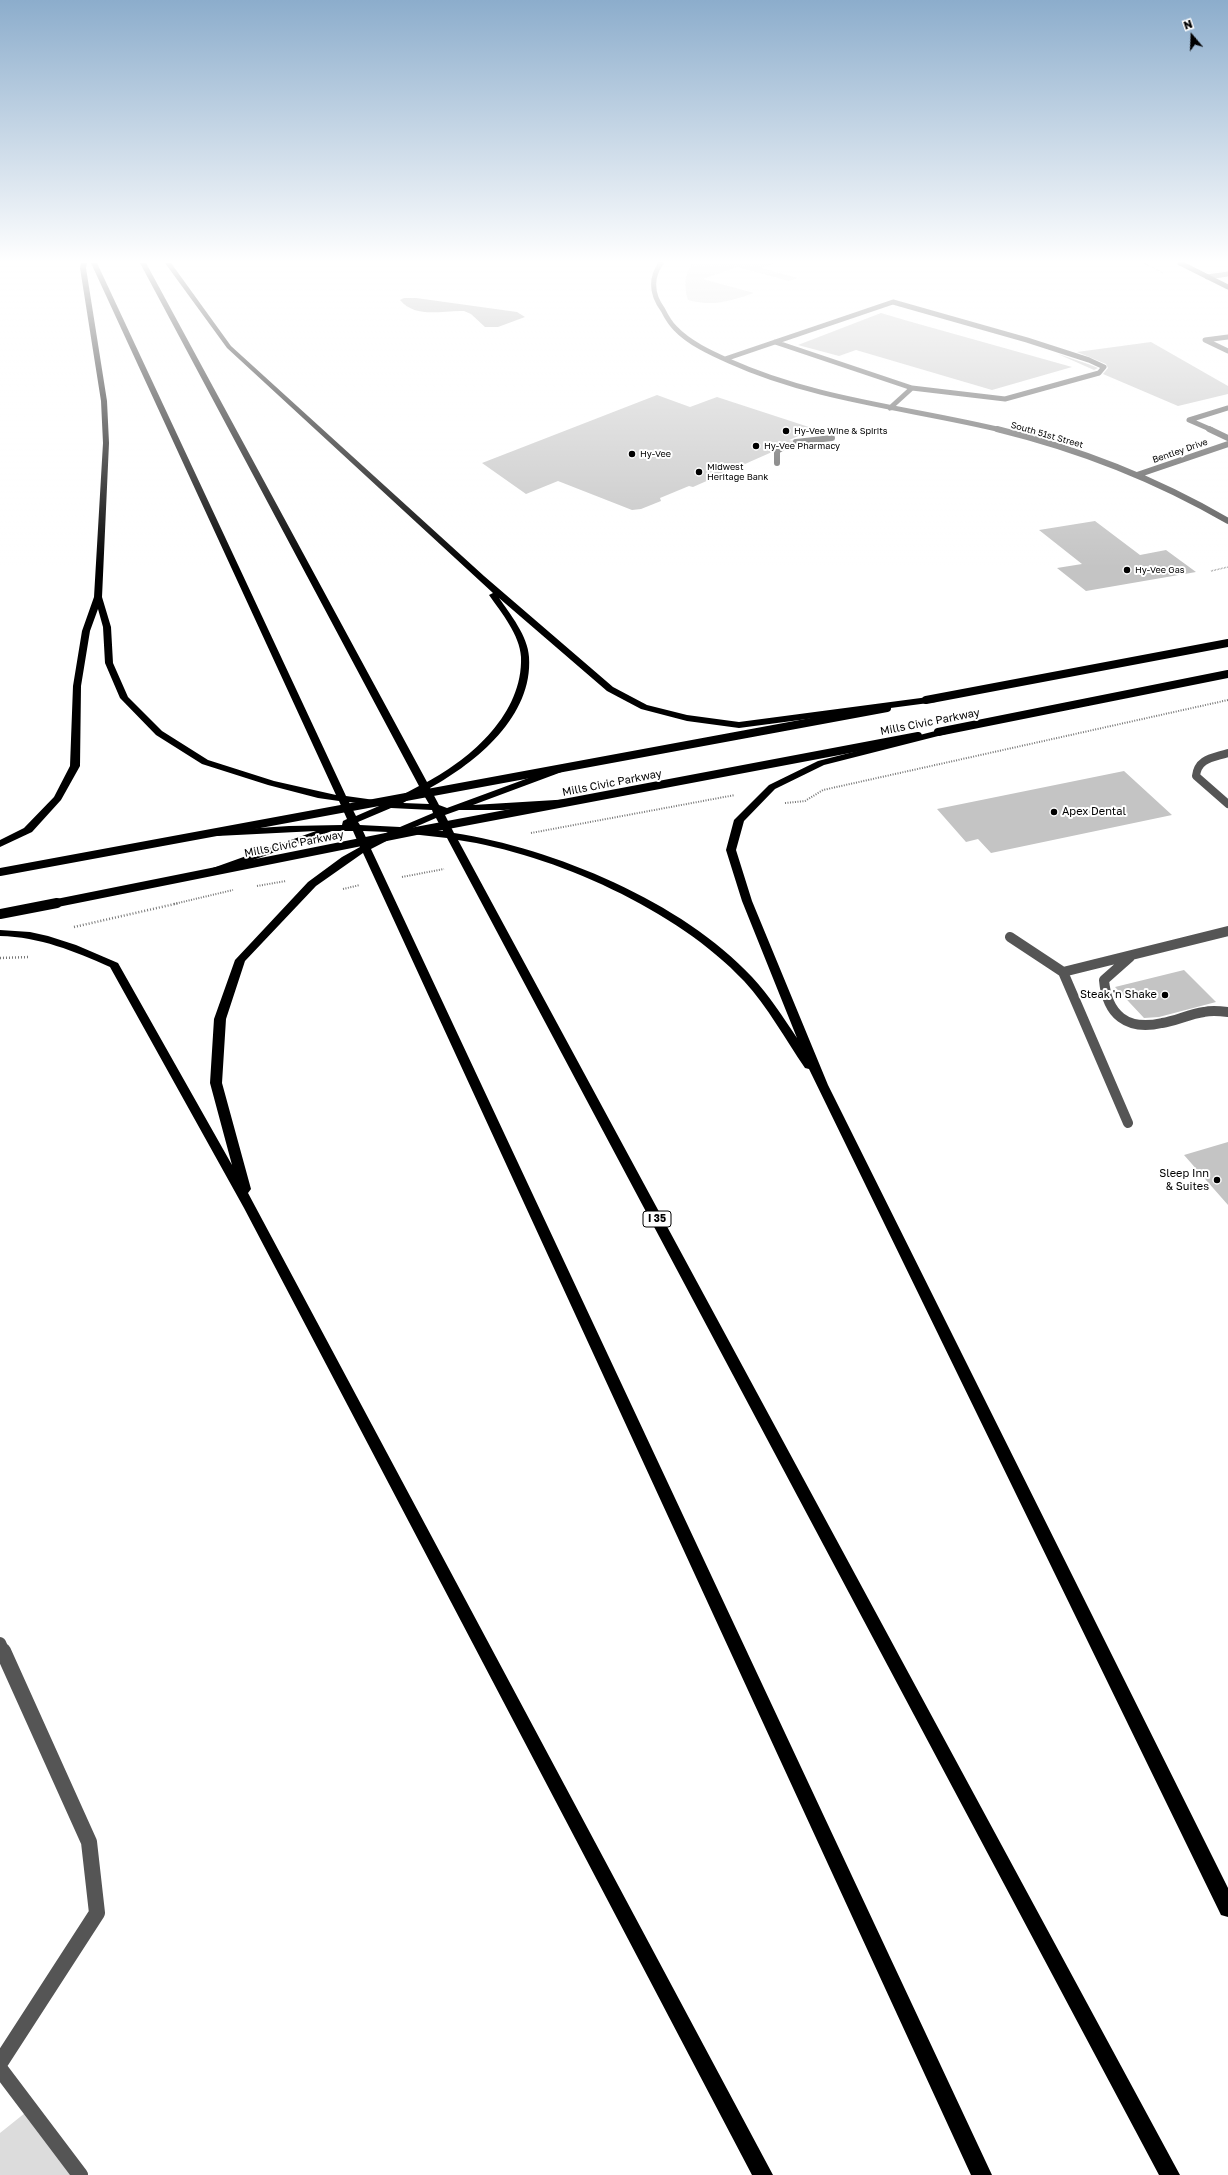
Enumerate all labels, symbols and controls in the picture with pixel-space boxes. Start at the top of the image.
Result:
north arrow [1172,16,1212,56]
text: N [1182,17,1194,32]
street label: South 51st Street [1010,419,1084,451]
marker: Hy-Vee Wine & Spirits [781,426,791,436]
place label: Hy-Vee Wine & Spirits [794,426,888,436]
street label: Bentley Drive [1151,436,1209,466]
marker: Hy-Vee Pharmacy [751,441,761,451]
place label: Hy-Vee Pharmacy [764,441,840,451]
marker: Hy-Vee [627,449,637,459]
place label: Hy-Vee [640,449,671,459]
place label: Midwest Heritage Bank [707,462,768,483]
marker: Midwest Heritage Bank [694,467,704,477]
marker: Hy-Vee Gas [1122,565,1132,575]
place label: Hy-Vee Gas [1135,565,1184,575]
street label: Mills Civic Parkway [879,706,981,738]
street label: Mills Civic Parkway [561,767,663,799]
place label: Apex Dental [1062,805,1126,819]
marker: Apex Dental [1049,807,1059,817]
street label: Mills Civic Parkway [243,828,345,860]
place label: Steak 'n Shake [1080,988,1157,1002]
marker: Steak 'n Shake [1160,990,1170,1000]
place label: Sleep Inn & Suites [1159,1167,1209,1193]
marker: Sleep Inn & Suites [1212,1175,1222,1185]
road number: I 35 [643,1211,671,1227]

